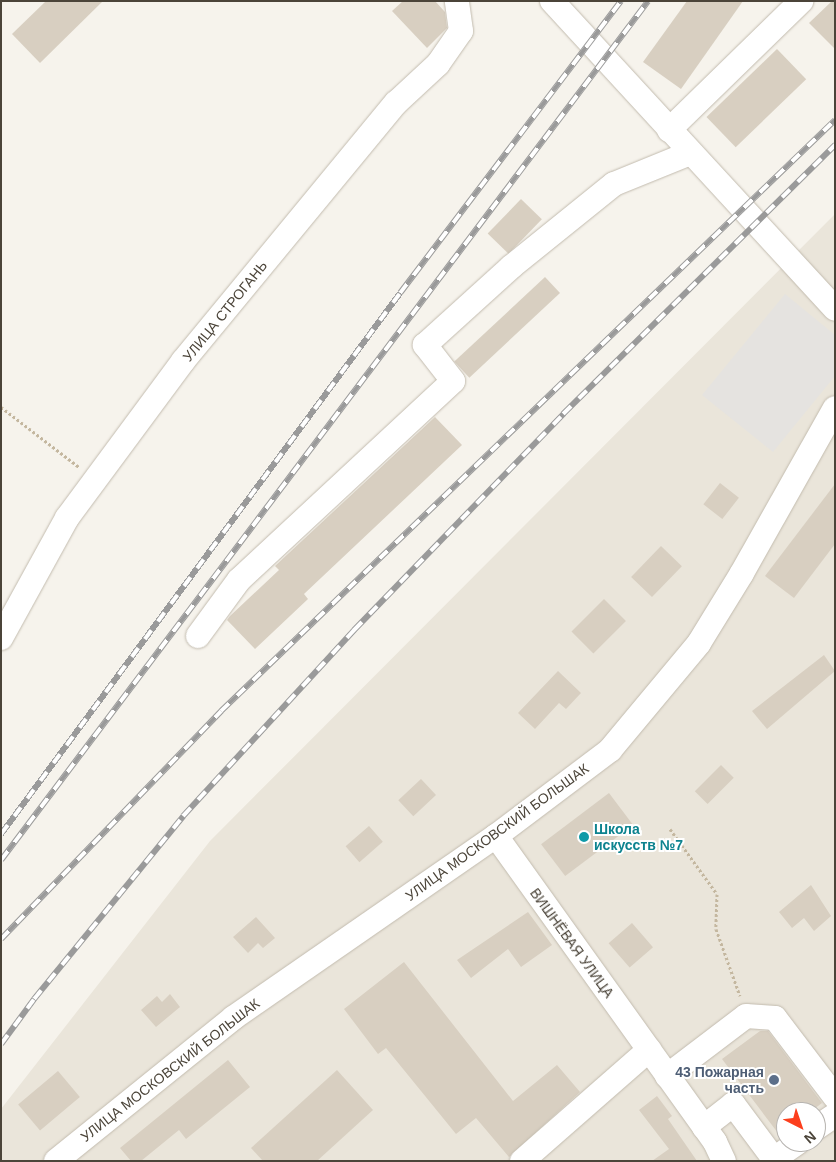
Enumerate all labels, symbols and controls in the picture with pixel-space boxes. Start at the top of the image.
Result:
street label: УЛИЦА СТРОГАНЬ [179,257,271,365]
street label: УЛИЦА МОСКОВСКИЙ БОЛЬШАК [402,760,592,904]
place label: Школа искусств №7 [594,821,683,854]
marker: Школа искусств №7 [578,831,590,843]
street label: ВИШНЁВАЯ УЛИЦА [527,885,617,1001]
street label: УЛИЦА МОСКОВСКИЙ БОЛЬШАК [77,995,263,1145]
place label: 43 Пожарная часть [675,1064,764,1096]
marker: 43 Пожарная часть [768,1074,780,1086]
north arrow [776,1102,826,1152]
text: N [801,1128,819,1147]

